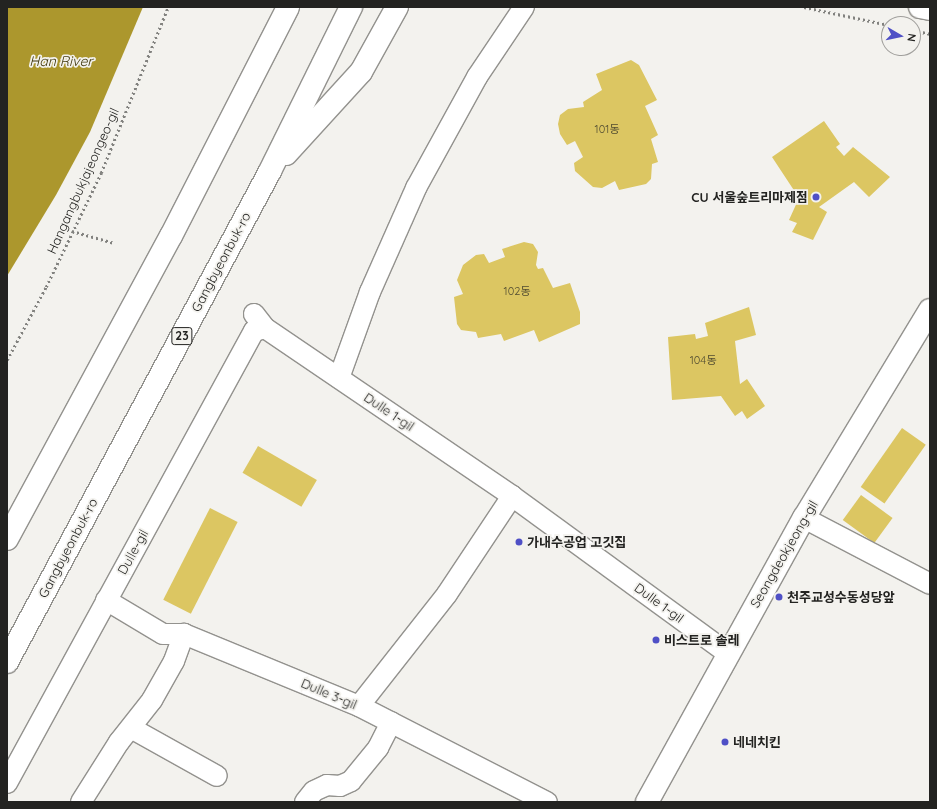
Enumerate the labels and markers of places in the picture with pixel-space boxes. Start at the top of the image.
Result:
place label: CU 서울숲트리마제점 [691,189,808,205]
marker: CU 서울숲트리마제점 [811,192,821,202]
place label: 가내수공업 고깃집 [527,534,626,550]
marker: 가내수공업 고깃집 [514,537,524,547]
place label: 천주교성수동성당앞 [787,589,895,605]
marker: 천주교성수동성당앞 [774,592,784,602]
place label: 비스트로 솔레 [664,632,739,648]
marker: 비스트로 솔레 [651,635,661,645]
place label: 네네치킨 [733,734,781,750]
marker: 네네치킨 [720,737,730,747]

